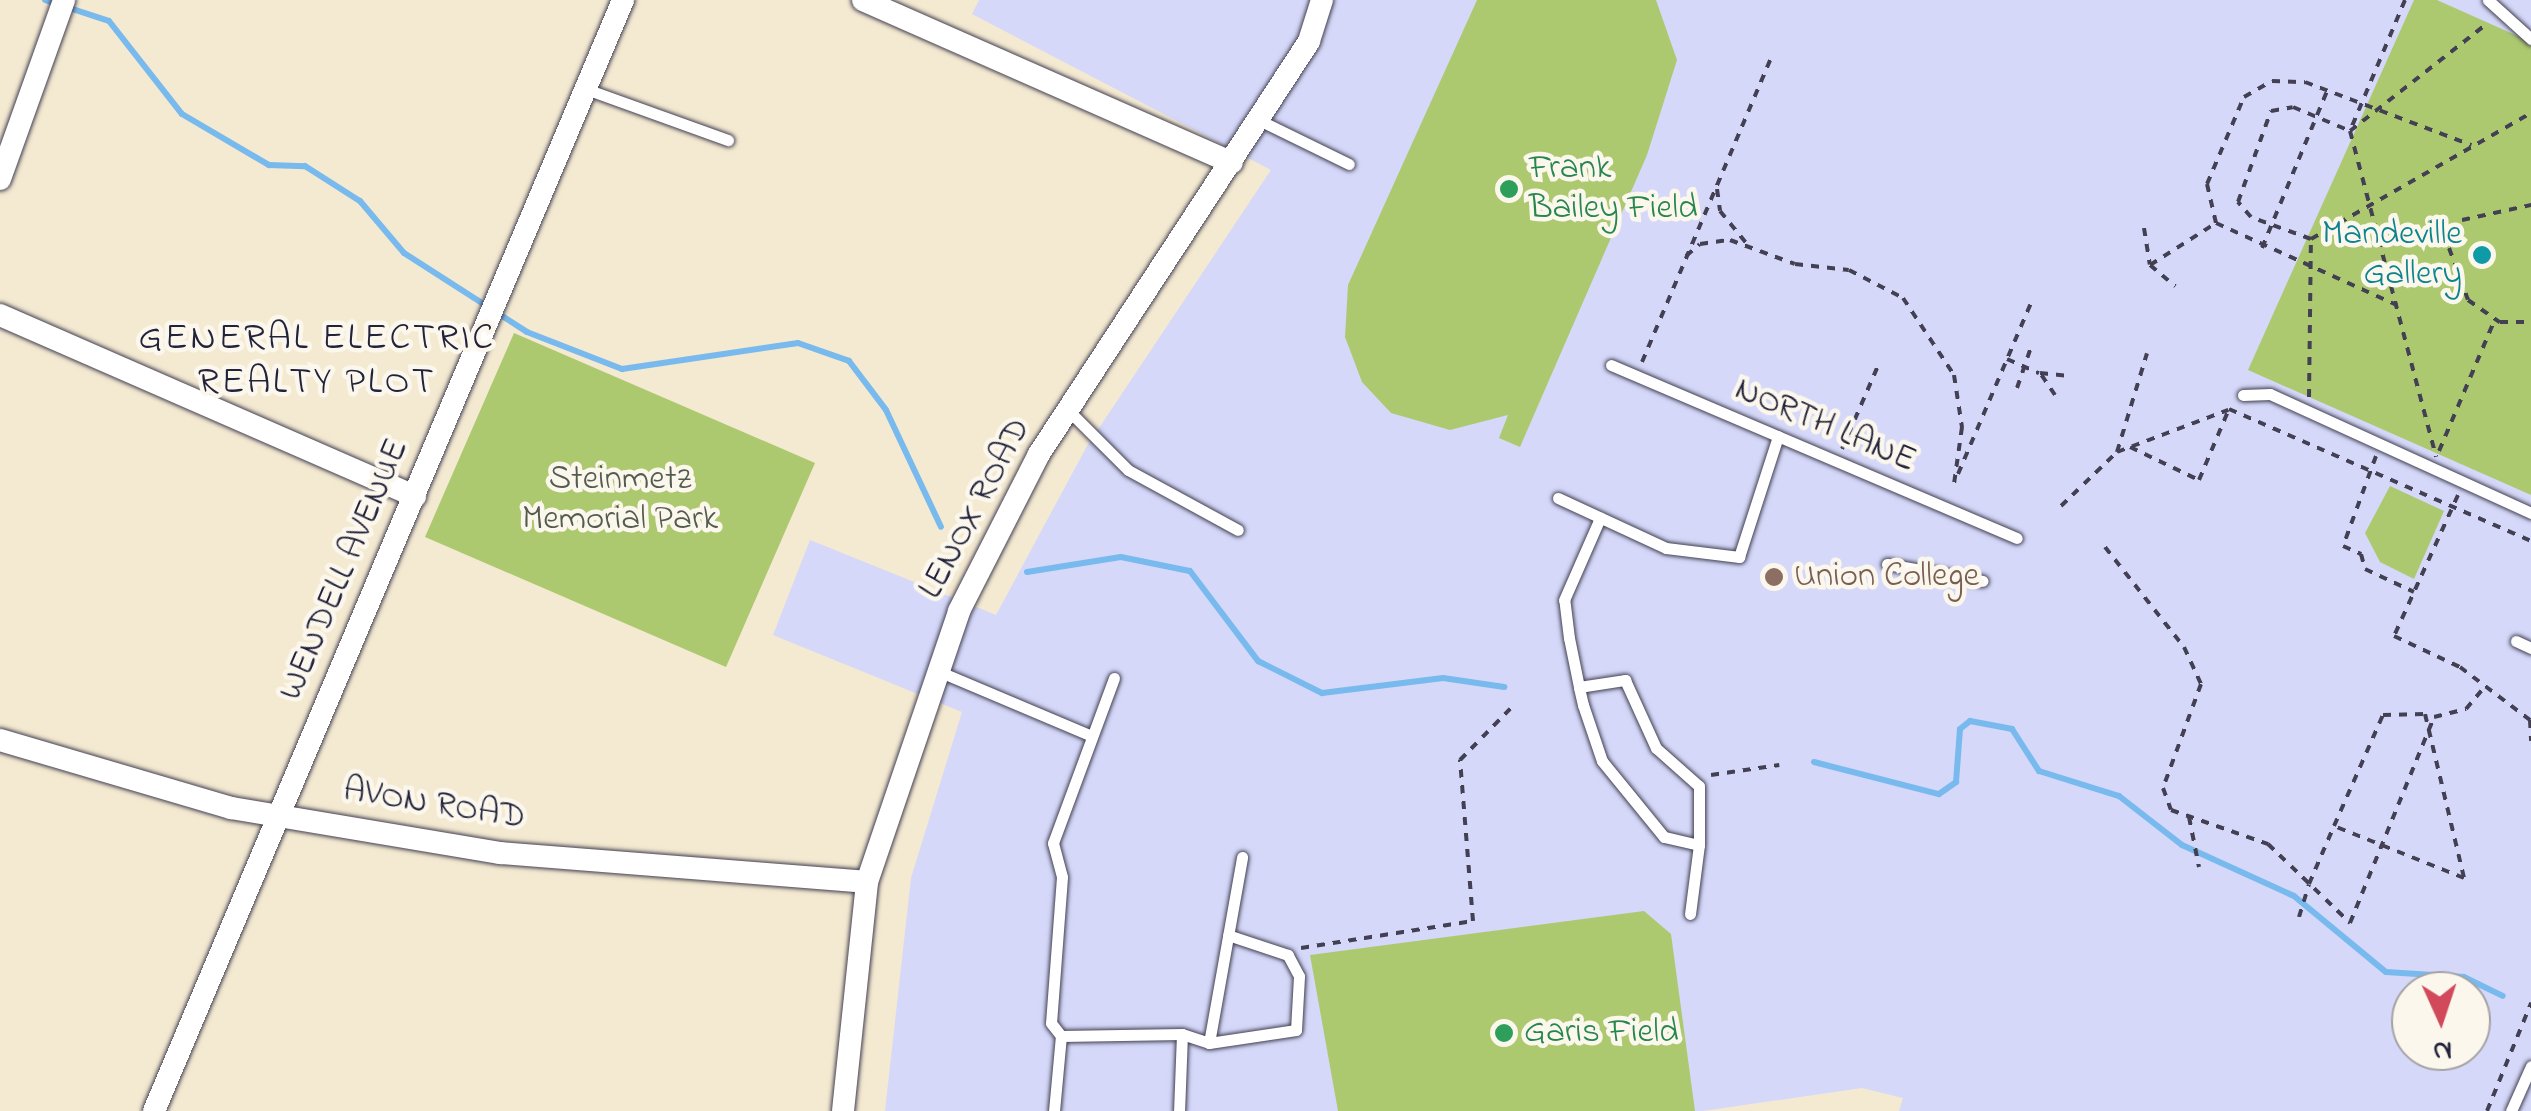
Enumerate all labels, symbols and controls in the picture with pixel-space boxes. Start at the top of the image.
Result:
place label: Frank Bailey Field [1529,148,1698,230]
marker: Frank Bailey Field [1498,178,1520,200]
place label: Mandeville Gallery [2322,214,2462,296]
marker: Mandeville Gallery [2471,244,2493,266]
district label: GENERAL ELECTRIC REALTY PLOT [138,317,496,406]
street label: NORTH LANE [1728,369,1922,483]
street label: LENOX ROAD [911,412,1041,606]
street label: WENDELL AVENUE [271,433,419,707]
park label: Steinmetz Memorial Park [522,459,718,541]
place label: Union College [1794,556,1979,598]
marker: Union College [1763,566,1785,588]
street label: AVON ROAD [340,770,528,840]
north arrow [2391,971,2491,1071]
place label: Garis Field [1524,1012,1679,1054]
marker: Garis Field [1493,1022,1515,1044]
text: N [2432,1028,2453,1070]

